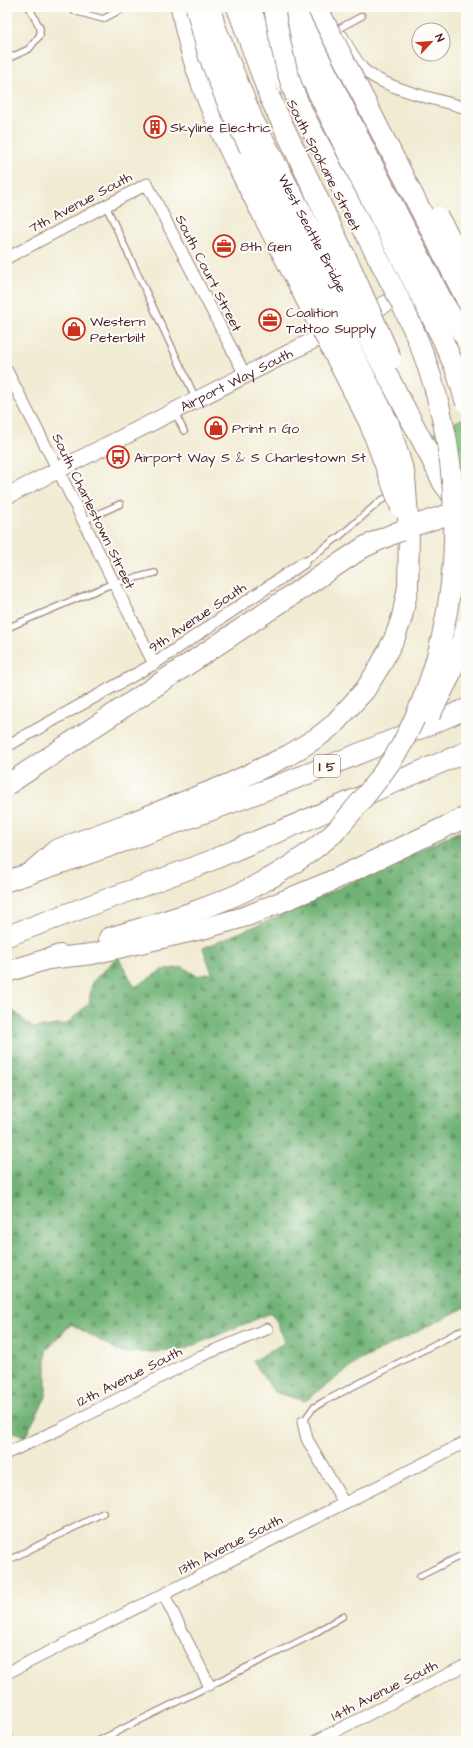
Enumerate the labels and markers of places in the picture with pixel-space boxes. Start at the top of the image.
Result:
building icon: Skyline Electric [142,114,168,140]
place label: Skyline Electric [170,118,271,138]
office icon: 8th Gen [211,233,237,259]
place label: 8th Gen [240,237,292,257]
place label: Coalition Tattoo Supply [286,303,376,339]
office icon: Coalition Tattoo Supply [257,307,283,333]
place label: Western Peterbilt [90,312,146,348]
shop icon: Western Peterbilt [61,316,87,342]
shop icon: Print n Go [203,415,229,441]
place label: Print n Go [232,419,299,439]
bus stop icon: Airport Way S & S Charlestown St [105,444,131,470]
place label: Airport Way S & S Charlestown St [134,448,366,468]

